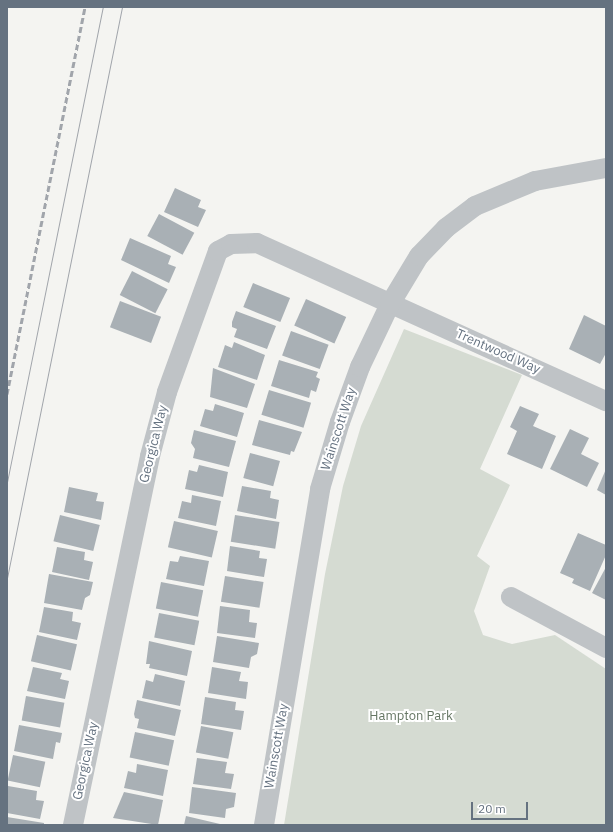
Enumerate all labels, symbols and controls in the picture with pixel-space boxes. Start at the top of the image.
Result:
street label: Trentwood Way [453,326,543,378]
street label: Wainscott Way [318,386,360,472]
street label: Georgica Way [137,404,171,484]
street label: Wainscott Way [262,702,292,790]
park label: Hampton Park [369,708,453,724]
street label: Georgica Way [70,721,102,801]
scale bar [473,794,530,820]
text: 20 m [478,801,506,816]

